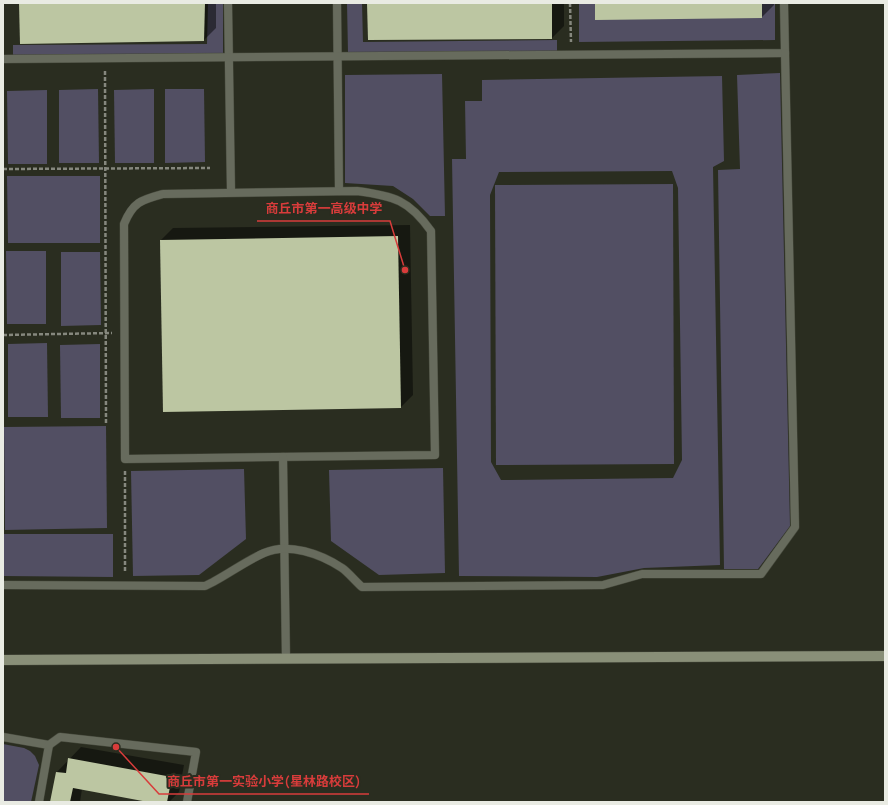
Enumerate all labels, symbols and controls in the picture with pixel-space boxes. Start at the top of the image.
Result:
callout: 商丘市第一高级中学 [257,196,390,221]
text: 商丘市第一高级中学 [265,199,383,217]
callout: 商丘市第一实验小学(星林路校区) [159,769,369,794]
text: 商丘市第一实验小学(星林路校区) [167,772,361,790]

